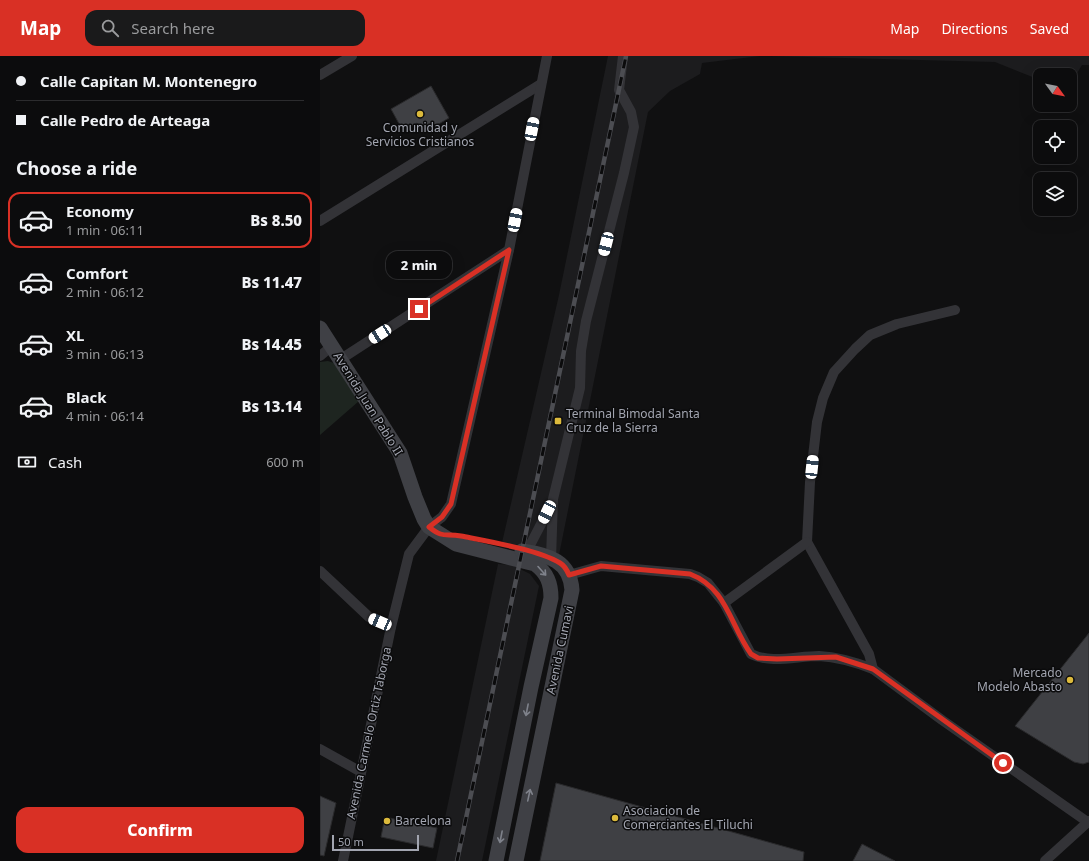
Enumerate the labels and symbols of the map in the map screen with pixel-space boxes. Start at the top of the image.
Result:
north arrow [1033,68,1077,112]
marker: Comunidad y Servicios Cristianos [415,109,425,119]
car [524,116,540,142]
place label: Comunidad y Servicios Cristianos [366,119,474,150]
car [507,207,523,233]
car [597,231,615,257]
callout: 2 min [386,251,452,279]
route end [410,300,428,318]
car [367,322,393,346]
street label: Avenida Juan Pablo II [330,349,407,459]
place label: Terminal Bimodal Santa Cruz de la Sierra [566,405,700,436]
marker: Terminal Bimodal Santa Cruz de la Sierra [553,416,563,426]
car [805,454,819,480]
car [536,499,558,525]
one-way arrow [538,566,547,576]
street label: Avenida Cumavi [542,604,577,696]
car [367,612,393,632]
street label: Avenida Carmelo Ortiz Taborga [342,645,395,821]
place label: Mercado Modelo Abasto [977,664,1062,695]
marker: Mercado Modelo Abasto [1065,675,1075,685]
one-way arrow [522,703,530,716]
route start [994,754,1012,772]
one-way arrow [526,789,534,802]
place label: Asociacion de Comerciantes El Tiluchi [623,802,753,833]
place label: Barcelona [395,812,451,829]
marker: Asociacion de Comerciantes El Tiluchi [610,813,620,823]
marker: Barcelona [382,816,392,826]
one-way arrow [497,830,505,843]
scale bar [332,833,419,852]

